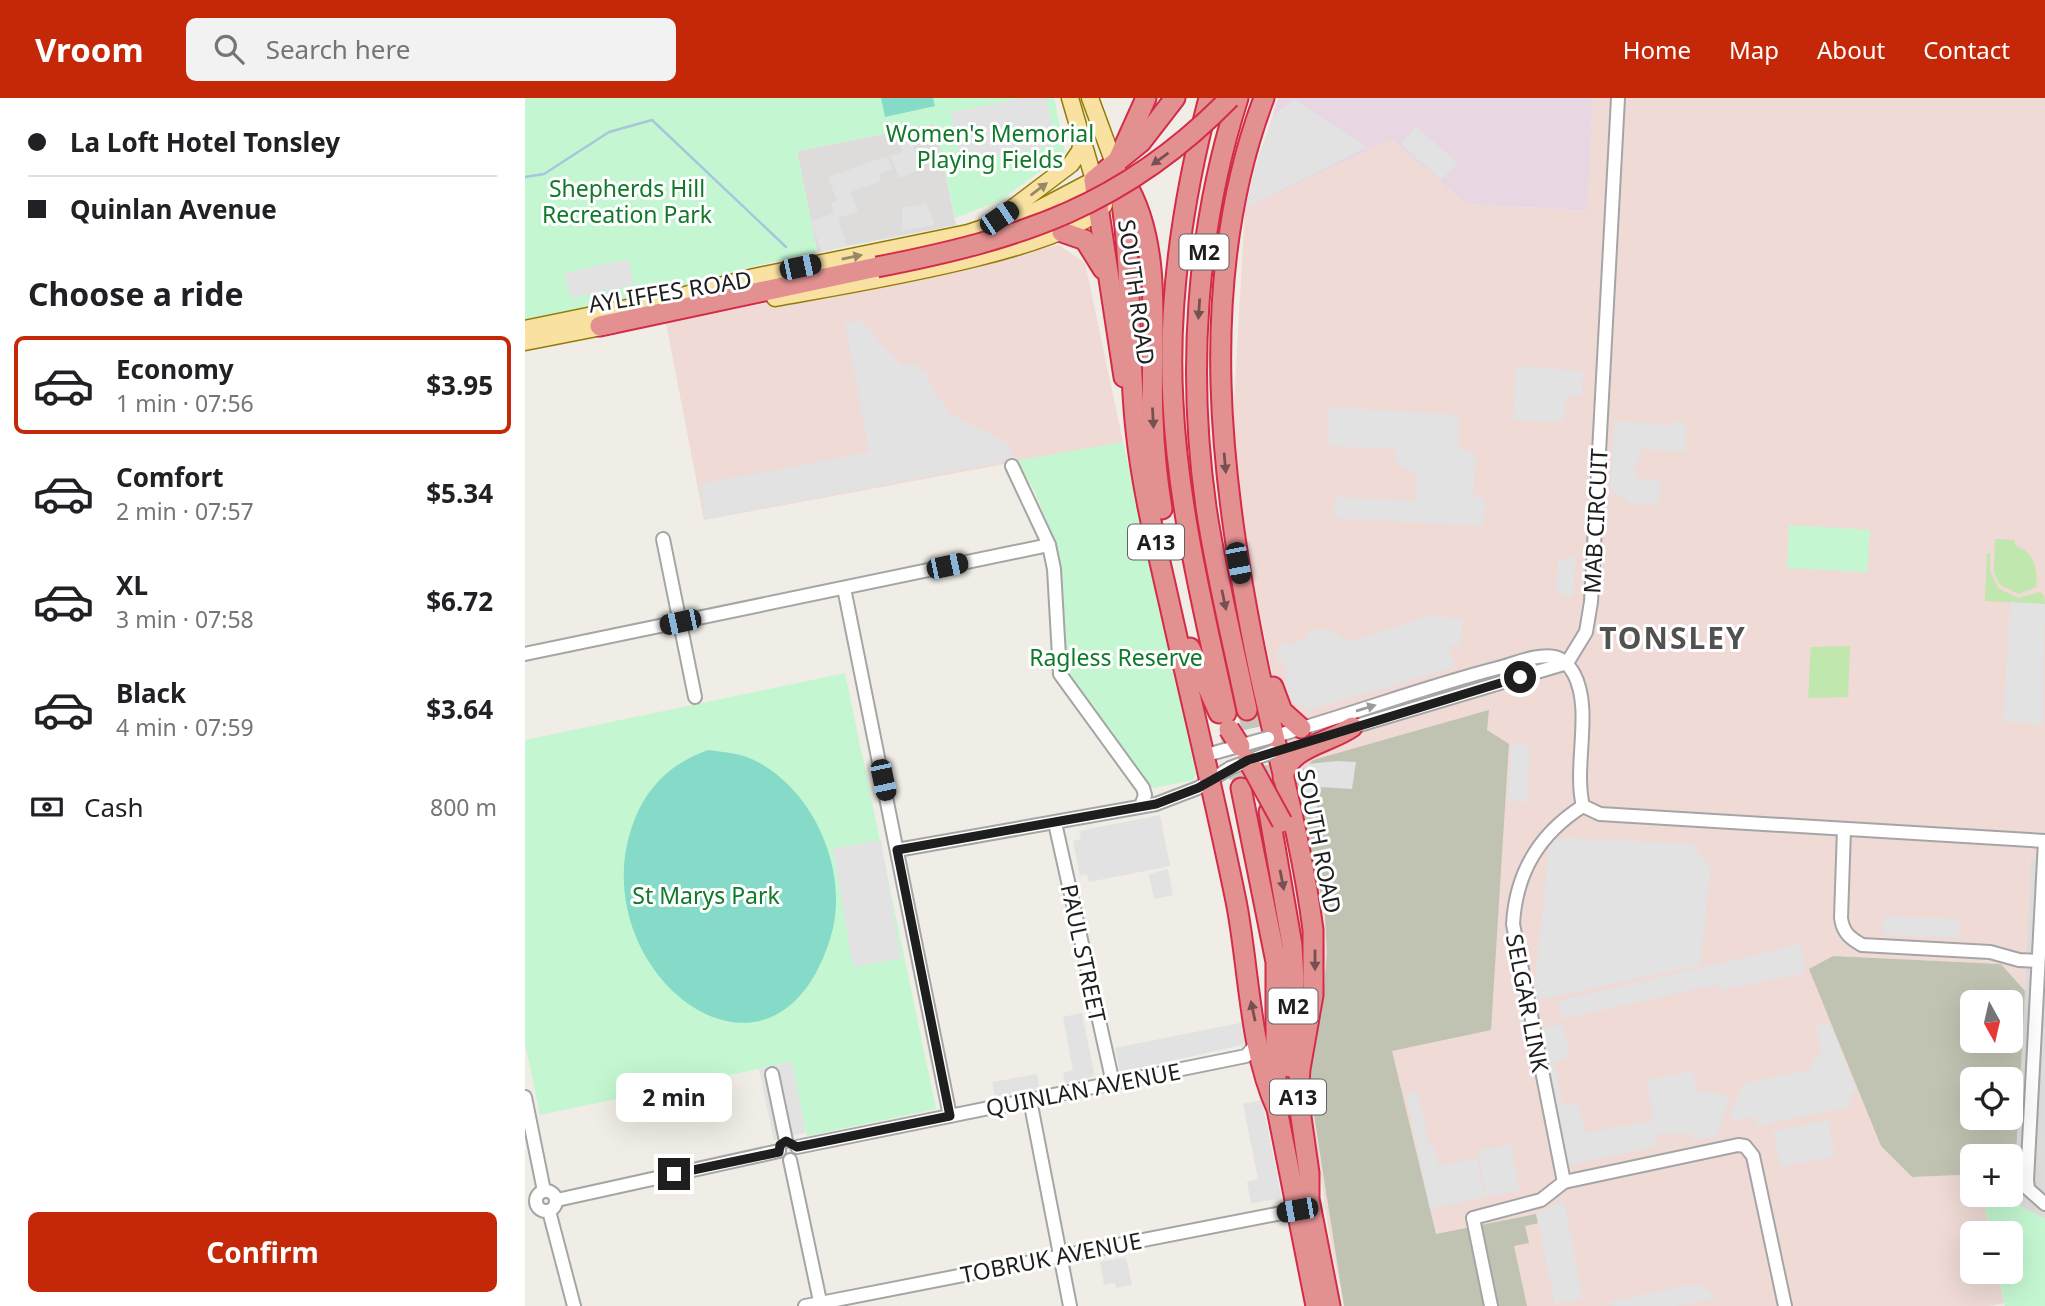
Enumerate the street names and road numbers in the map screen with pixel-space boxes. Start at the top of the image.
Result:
street label: SOUTH ROAD [1111,217,1163,367]
road number: M2 [1179,234,1229,270]
street label: AYLIFFES ROAD [586,262,754,320]
street label: MAB CIRCUIT [1575,448,1615,594]
road number: A13 [1128,524,1184,560]
street label: SOUTH ROAD [1290,766,1350,916]
street label: PAUL STREET [1054,881,1114,1025]
street label: SELGAR LINK [1499,931,1557,1076]
road number: M2 [1269,988,1317,1024]
street label: QUINLAN AVENUE [983,1054,1183,1124]
road number: A13 [1270,1080,1326,1114]
street label: TOBRUK AVENUE [958,1224,1144,1290]

